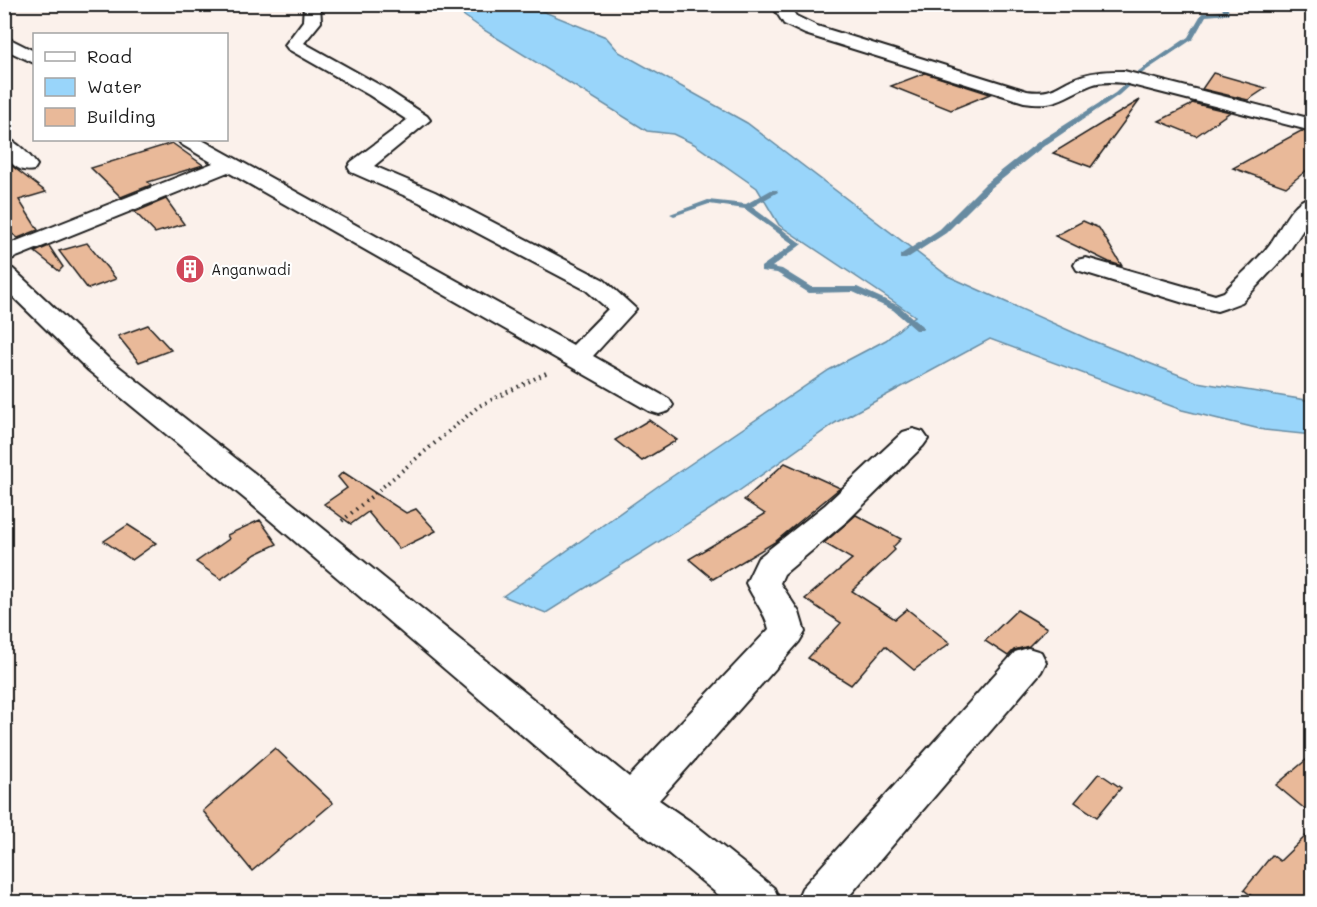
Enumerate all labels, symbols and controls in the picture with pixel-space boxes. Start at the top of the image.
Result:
legend [33,33,228,141]
text: Road [87,44,132,68]
text: Water [87,74,142,98]
text: Building [87,104,155,128]
building icon: Anganwadi [174,253,206,285]
place label: Anganwadi [211,259,291,279]

